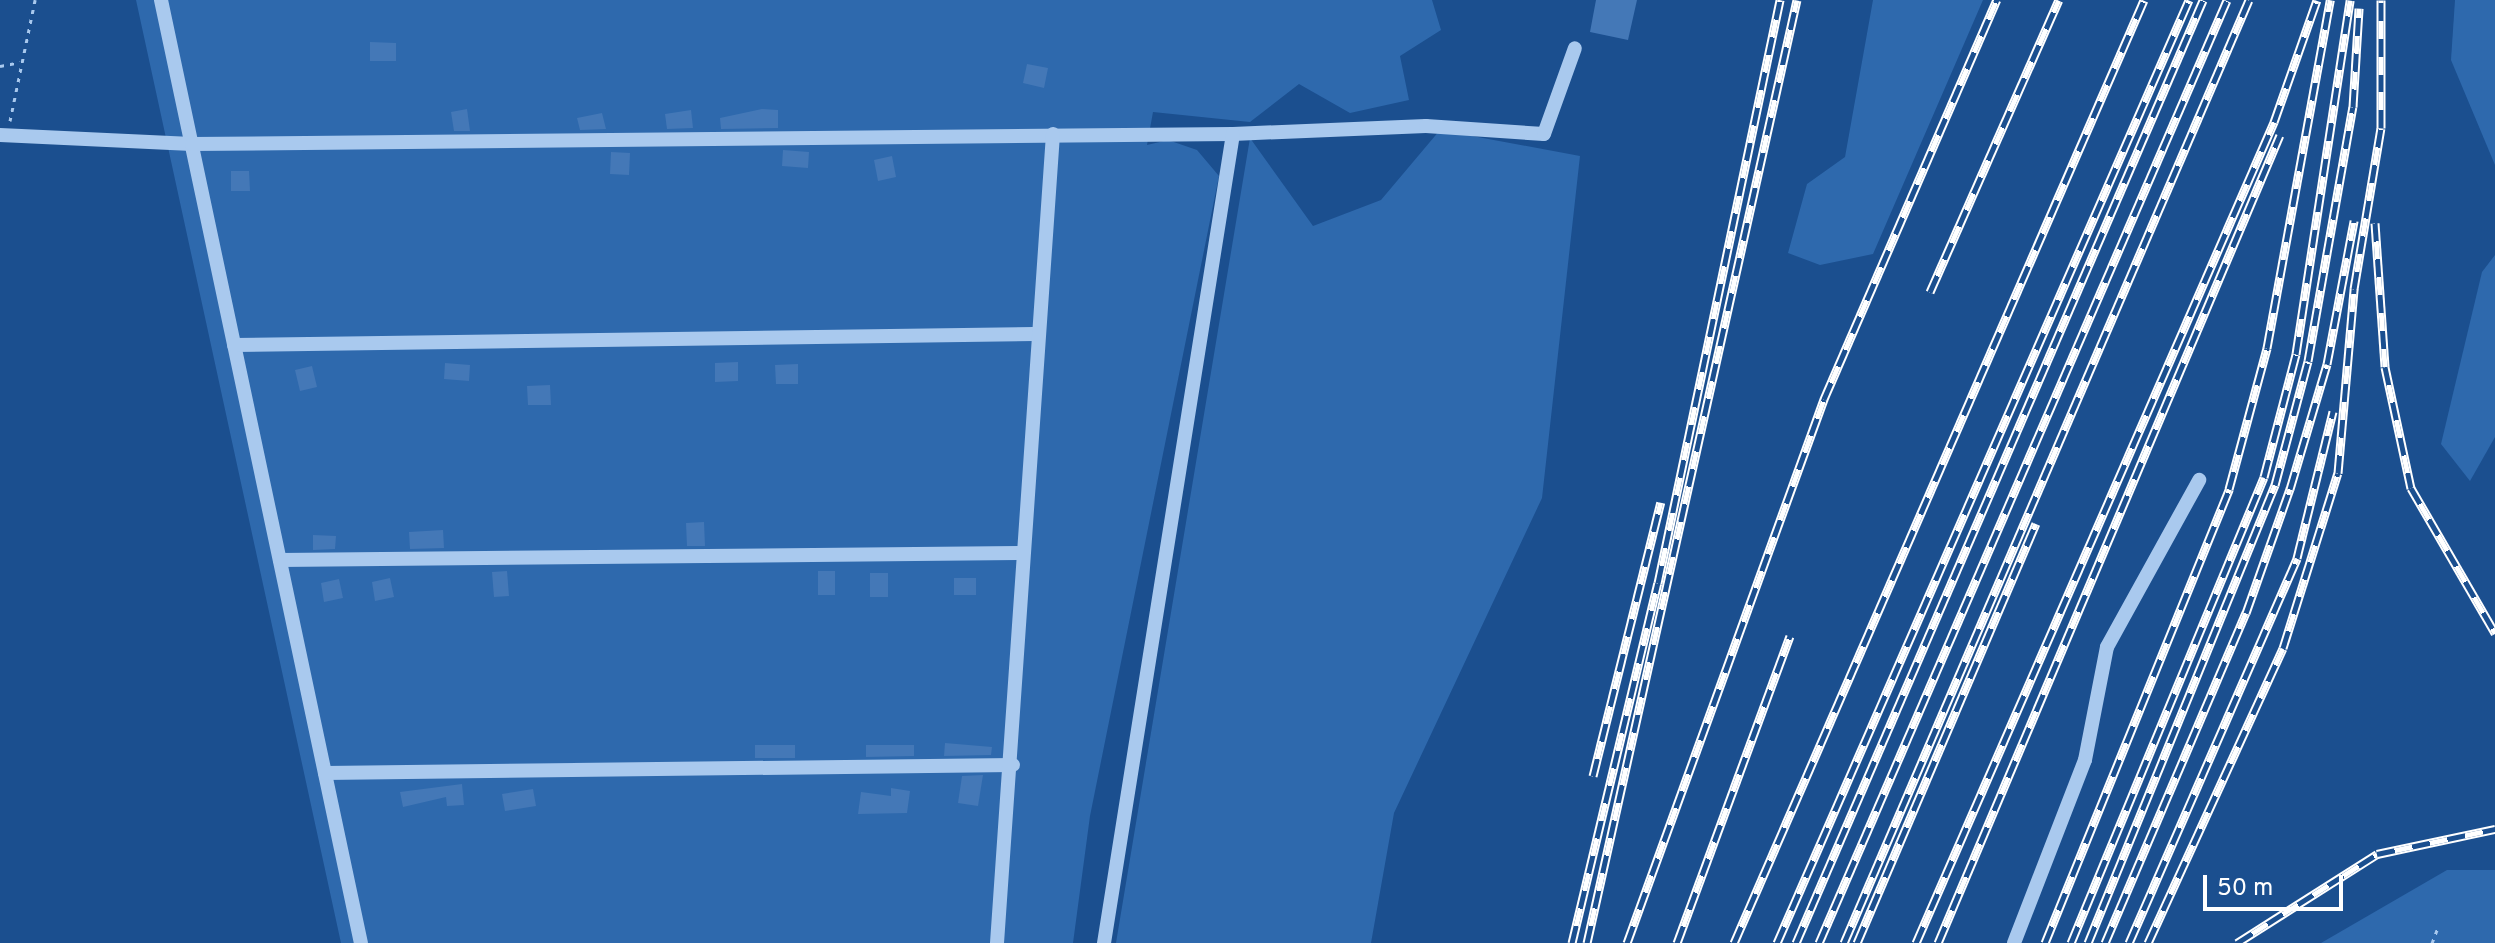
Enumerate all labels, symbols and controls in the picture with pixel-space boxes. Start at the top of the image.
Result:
scale bar [2207,859,2347,909]
text: 50 m [2217,874,2273,904]

